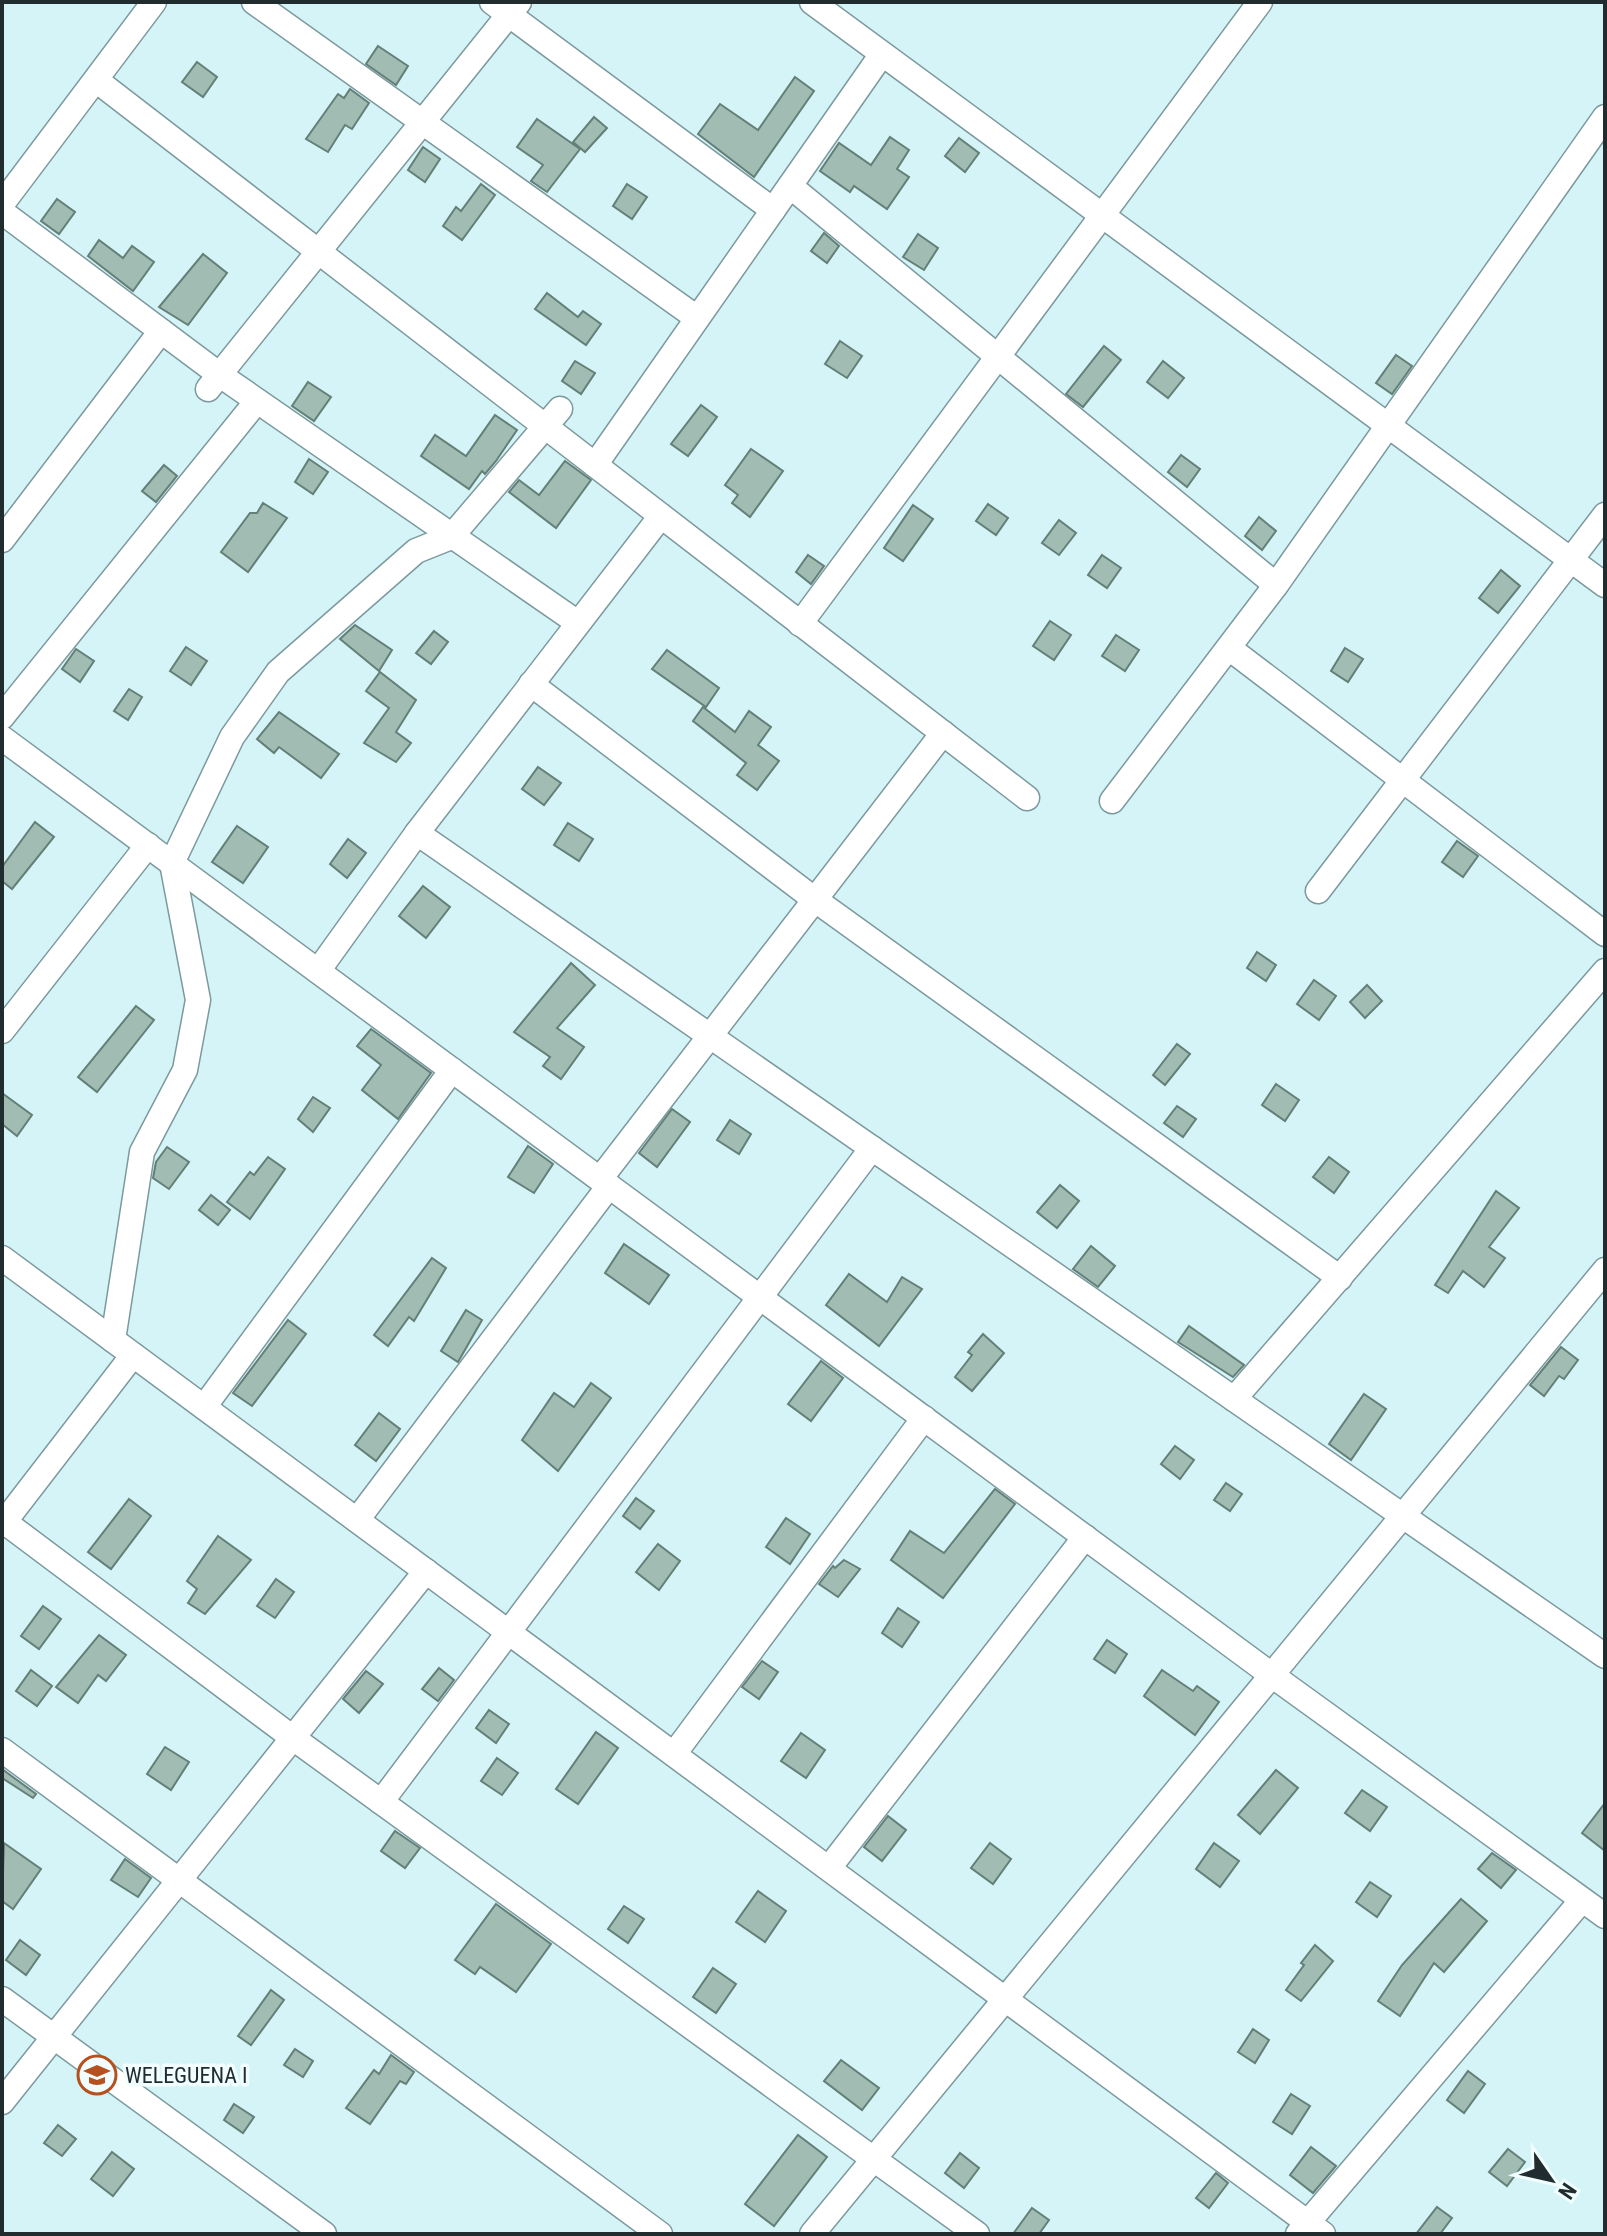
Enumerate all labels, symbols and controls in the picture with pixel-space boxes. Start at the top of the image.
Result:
school or university icon: WELEGUENA I [76,2054,118,2096]
place label: WELEGUENA I [125,2063,247,2088]
north arrow [1511,2140,1591,2220]
text: N [1553,2178,1581,2203]

